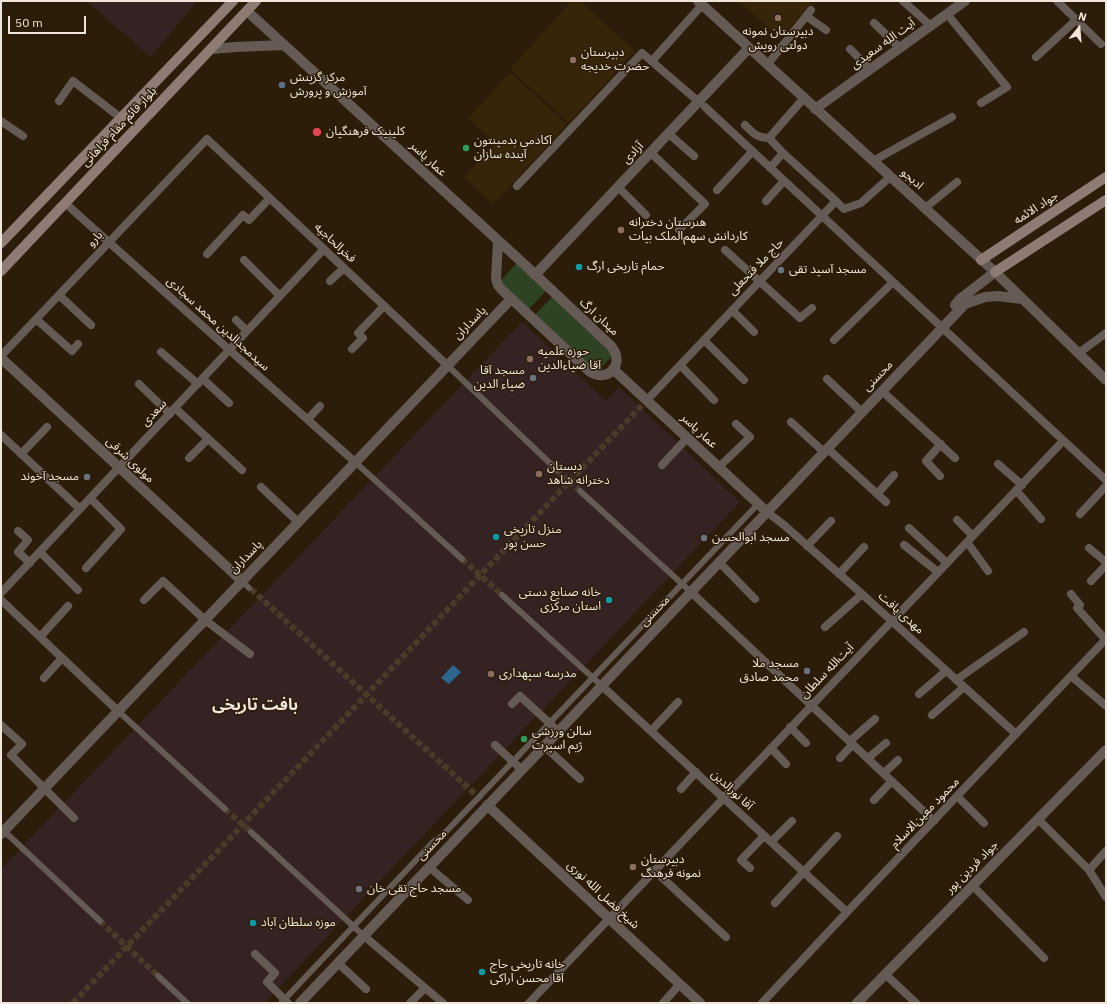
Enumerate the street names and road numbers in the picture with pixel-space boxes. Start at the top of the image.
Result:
street label: آیت الله سعیدی [848,16,918,72]
street label: بلوار قائم مقام فراهانی [78,84,160,170]
street label: عمار یاسر [407,138,449,180]
street label: آزادی [619,139,647,167]
street label: ادبجو [898,165,926,193]
street label: جواد الائمه [1011,188,1061,228]
street label: فخرالحاجیه [311,220,359,266]
street label: بارو [84,228,106,250]
street label: حاج ملا فتحعلی [725,236,787,298]
street label: سیدمجدالدین محمد سجادی [164,274,272,374]
street label: میدان ارگ [576,295,622,339]
street label: پاسداران [451,303,489,343]
street label: محسنی [860,358,896,394]
street label: سعدی [138,397,170,429]
street label: عمار یاسر [678,410,720,452]
street label: مولوی شرقی [103,434,157,486]
street label: پاسداران [227,537,265,577]
street label: مهدی یافت [875,589,927,637]
street label: محسنی [637,593,673,629]
street label: آیت‌الله سلطان [797,640,857,702]
street label: آقا نورالدین [708,767,756,813]
street label: محمود معین‌الاسلام [887,775,963,851]
street label: محسنی [414,827,450,863]
street label: جواد فردین پور [943,838,1001,896]
street label: شیخ فضل الله نوری [564,858,642,932]

